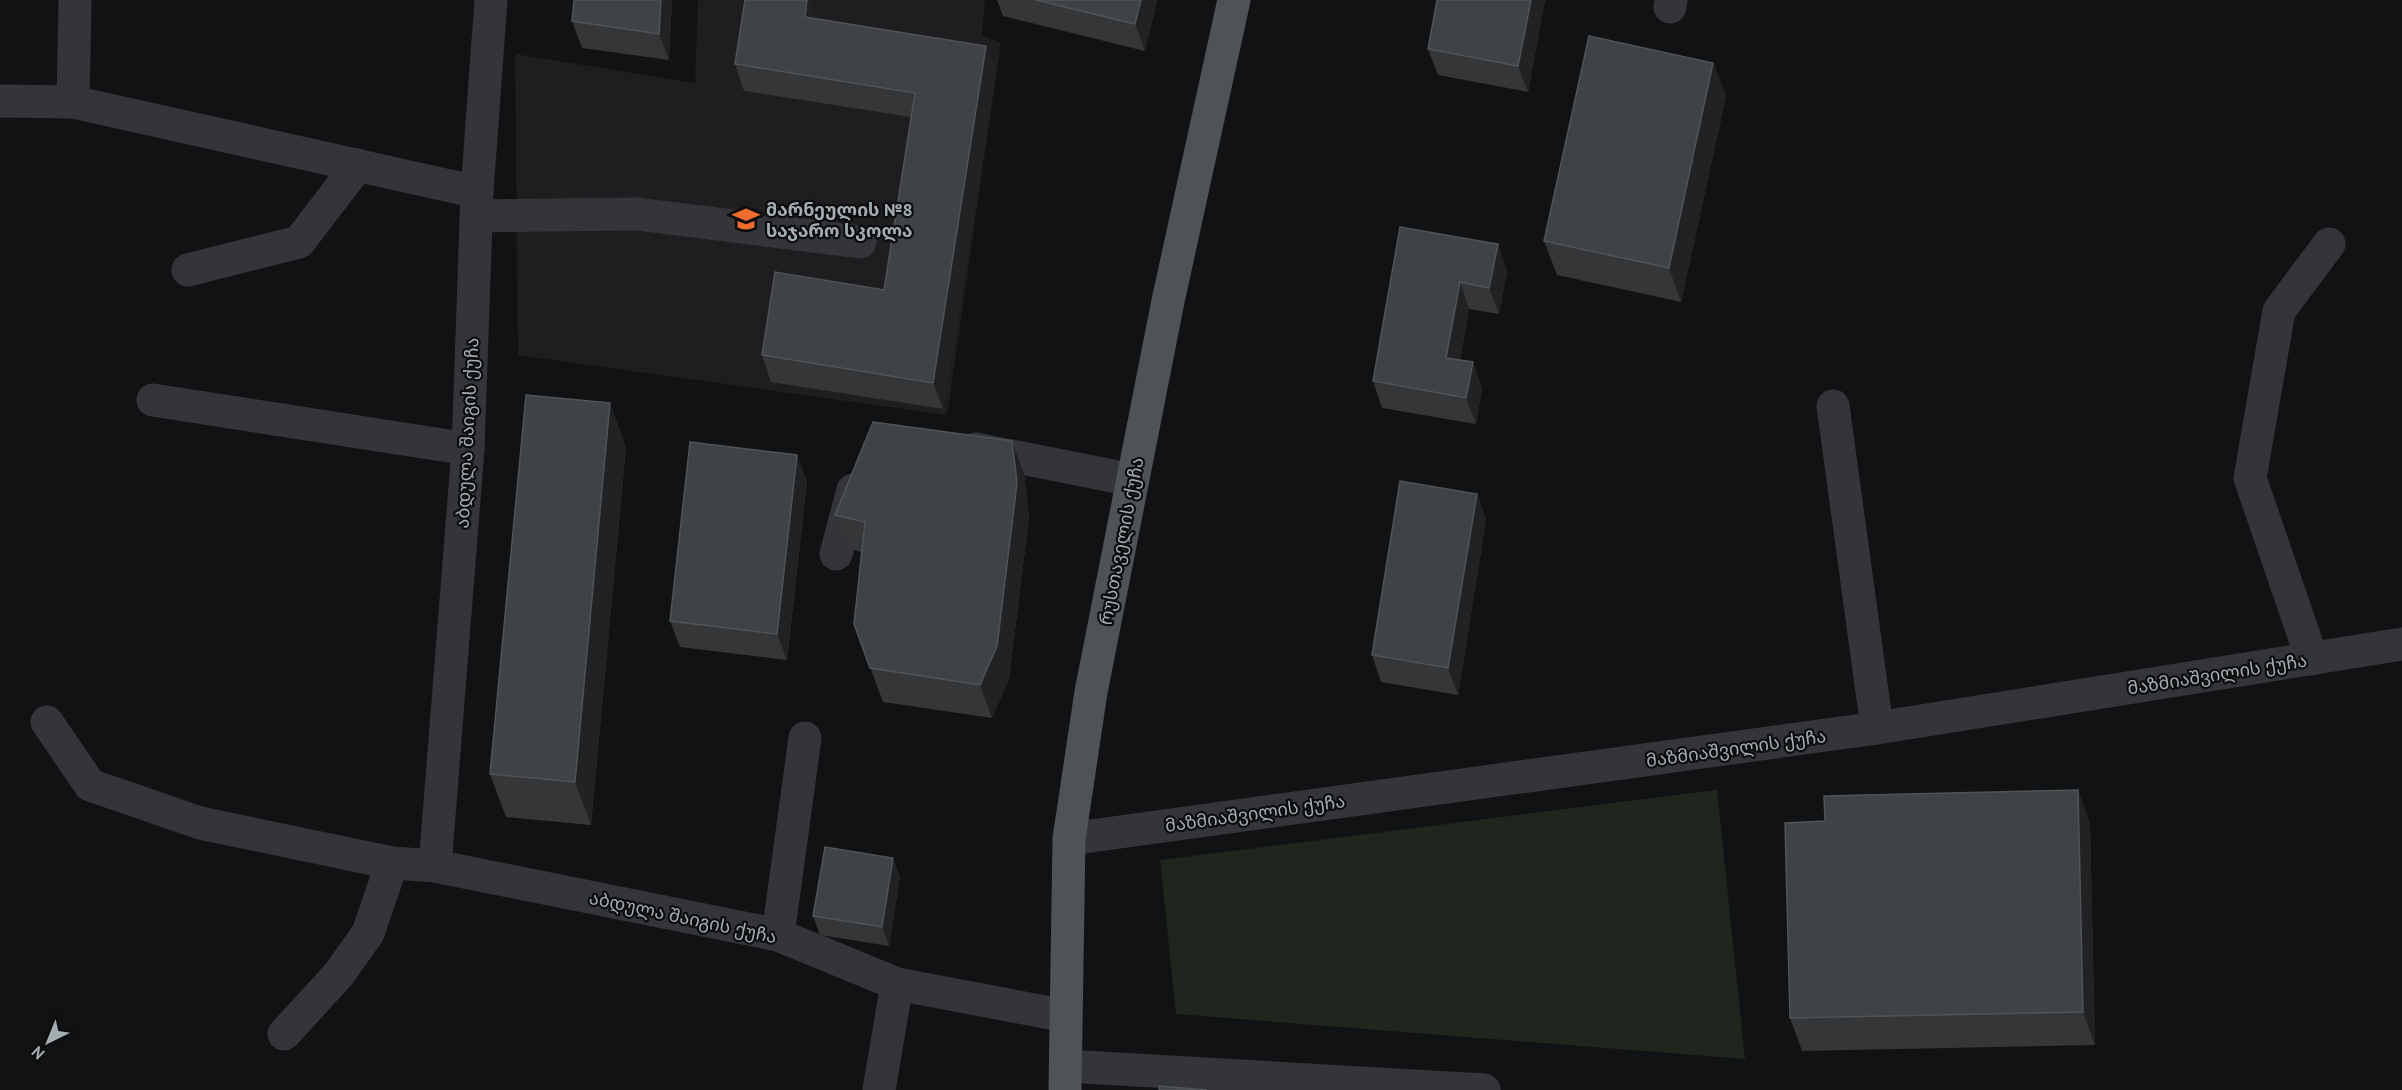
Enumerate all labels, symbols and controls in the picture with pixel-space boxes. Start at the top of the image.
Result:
place label: მარნეულის №8 საჯარო სკოლა [766,198,913,242]
school or university icon: მარნეულის №8 საჯარო სკოლა [731,204,761,234]
street label: აბდულა შაიგის ქუჩა [451,337,483,529]
street label: რუსთაველის ქუჩა [1093,455,1149,627]
street label: მაზმიაშვილის ქუჩა [2126,648,2308,700]
street label: მაზმიაშვილის ქუჩა [1645,724,1827,772]
street label: მაზმიაშვილის ქუჩა [1164,789,1346,837]
street label: აბდულა შაიგის ქუჩა [587,886,779,948]
north arrow [18,1012,78,1072]
text: N [27,1042,48,1064]

